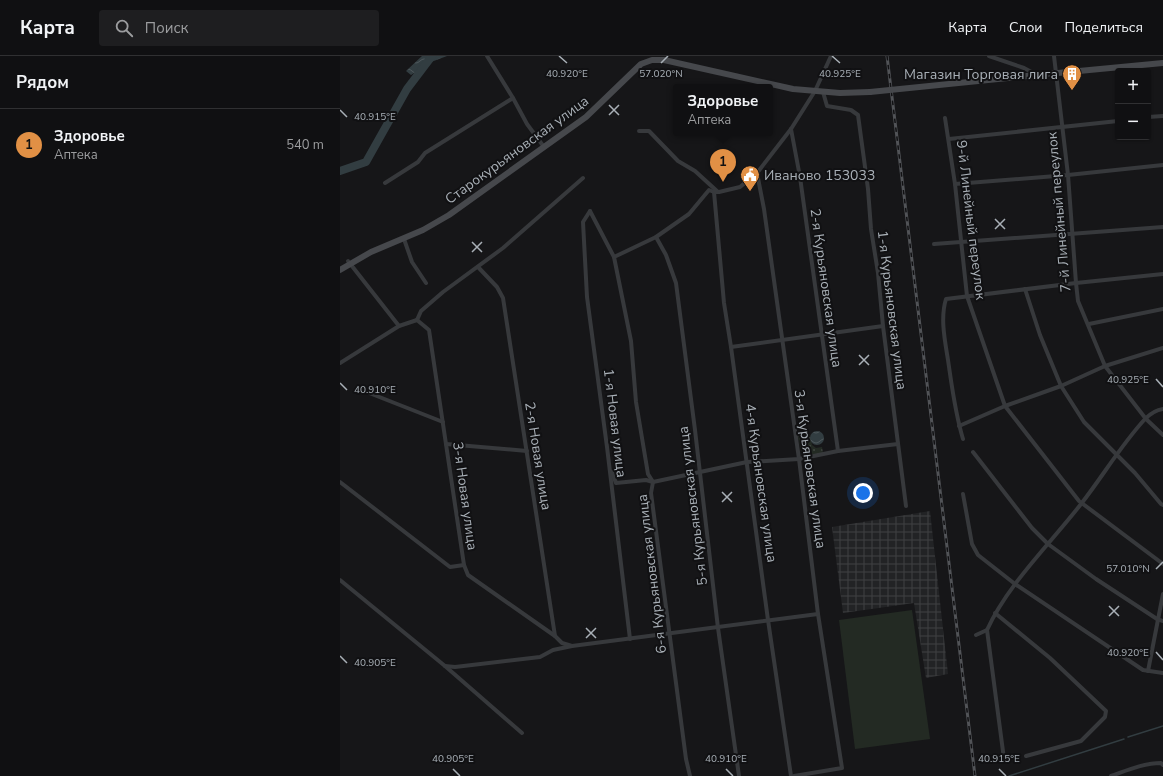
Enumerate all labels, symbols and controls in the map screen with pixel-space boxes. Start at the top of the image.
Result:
search box [99,10,379,46]
text: Карта [20,15,75,41]
icon: search [113,17,135,39]
text: Поиск [145,18,188,38]
text: Карта [948,18,987,37]
text: Слои [1009,18,1043,37]
text: Поделиться [1065,18,1143,37]
building icon: Магазин Торговая лига [1061,63,1083,91]
place label: Магазин Торговая лига [904,65,1058,84]
text: 40.920°E [546,67,588,81]
text: 57.020°N [639,67,683,81]
text: 40.925°E [819,67,861,81]
map controls [1115,68,1151,140]
button: + [1115,68,1151,104]
text: Рядом [16,71,69,94]
popup [673,84,773,136]
street label: Старокурьяновская улица [441,91,593,209]
text: Здоровье [688,91,758,111]
button: − [1115,104,1151,140]
text: 40.915°E [354,110,396,124]
text: Аптека [688,111,731,129]
text: Здоровье [54,126,125,146]
street label: 7-й Линейный переулок [1042,131,1075,293]
text: 1 [25,136,33,154]
text: 540 m [286,136,324,154]
street label: 9-й Линейный переулок [952,139,990,302]
text: Аптека [54,146,98,164]
pin: 1 [710,149,736,182]
public building icon: Иваново 153033 [739,164,761,192]
place label: Иваново 153033 [764,166,875,185]
street label: 2-я Курьяновская улица [805,207,847,369]
street label: 1-я Курьяновская улица [873,229,911,391]
street label: 1-я Новая улица [599,368,631,478]
text: 40.925°E [1107,373,1149,387]
text: 40.910°E [354,383,396,397]
street label: 3-я Курьяновская улица [789,388,831,550]
street label: 2-я Новая улица [520,400,556,512]
street label: 4-я Курьяновская улица [740,402,782,564]
street label: 5-я Курьяновская улица [674,425,712,587]
street label: 3-я Новая улица [448,440,482,552]
your location [853,483,873,503]
street label: 6-я Курьяновская улица [633,493,671,655]
text: 57.010°N [1106,562,1150,576]
text: 40.920°E [1107,646,1149,660]
text: 40.905°E [354,656,396,670]
text: 40.905°E [432,752,474,766]
text: 40.910°E [705,752,747,766]
text: 40.915°E [978,752,1020,766]

